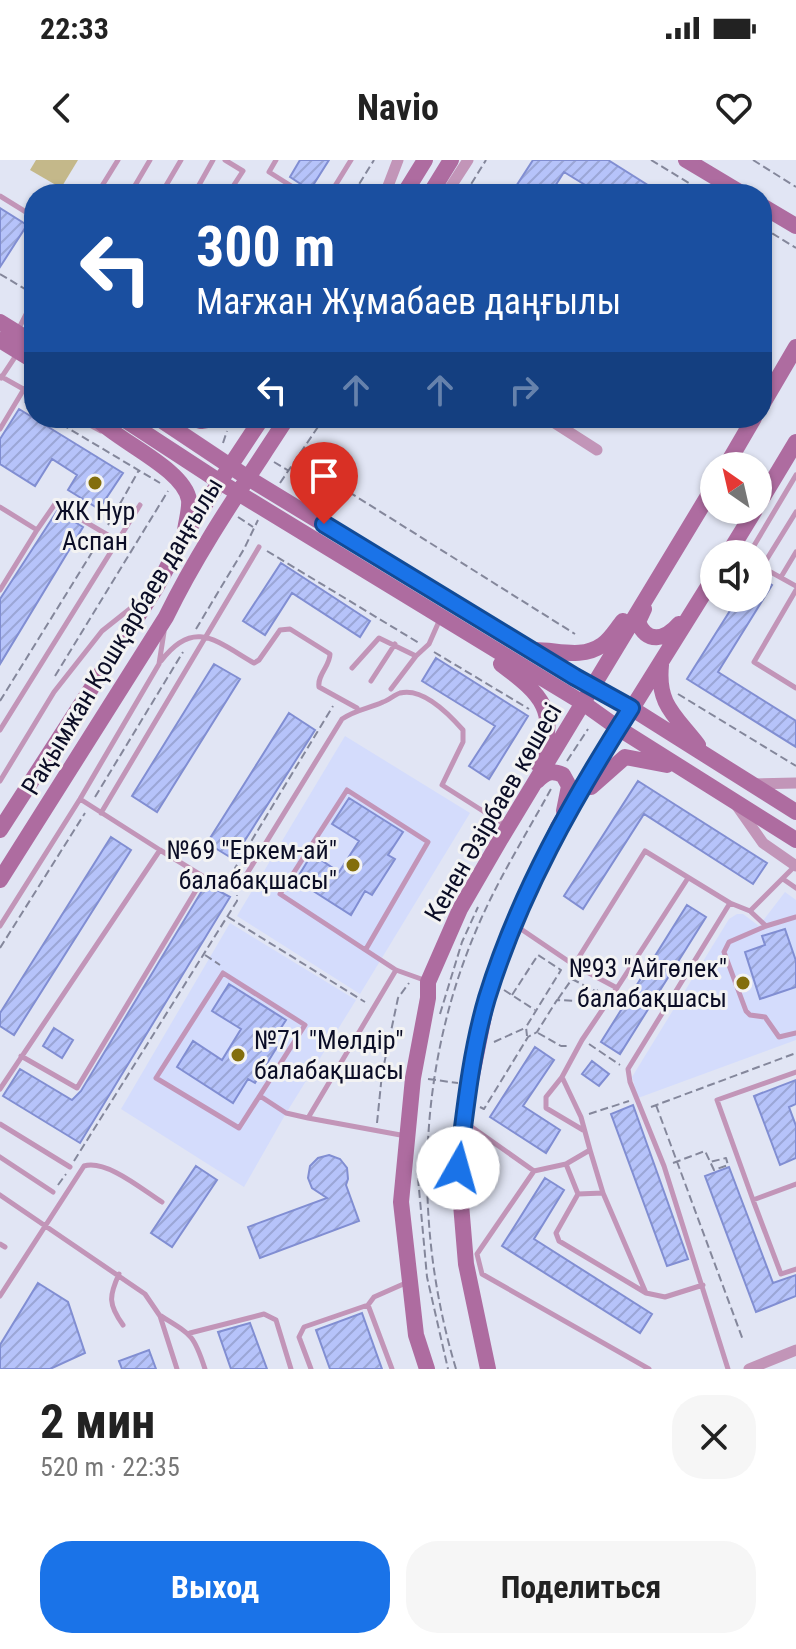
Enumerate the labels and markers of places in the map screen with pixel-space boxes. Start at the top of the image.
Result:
pin [290,442,358,524]
marker: ЖК Нур Аспан [86,474,104,492]
place label: ЖК Нур Аспан [55,496,135,556]
place label: №69 "Еркем-ай" балабақшасы" [167,835,337,895]
marker: №69 "Еркем-ай" балабақшасы" [344,856,362,874]
place label: №93 "Айгөлек" балабақшасы [569,953,727,1013]
marker: №93 "Айгөлек" балабақшасы [734,974,752,992]
place label: №71 "Мөлдір" балабақшасы [254,1025,404,1085]
marker: №71 "Мөлдір" балабақшасы [229,1046,247,1064]

